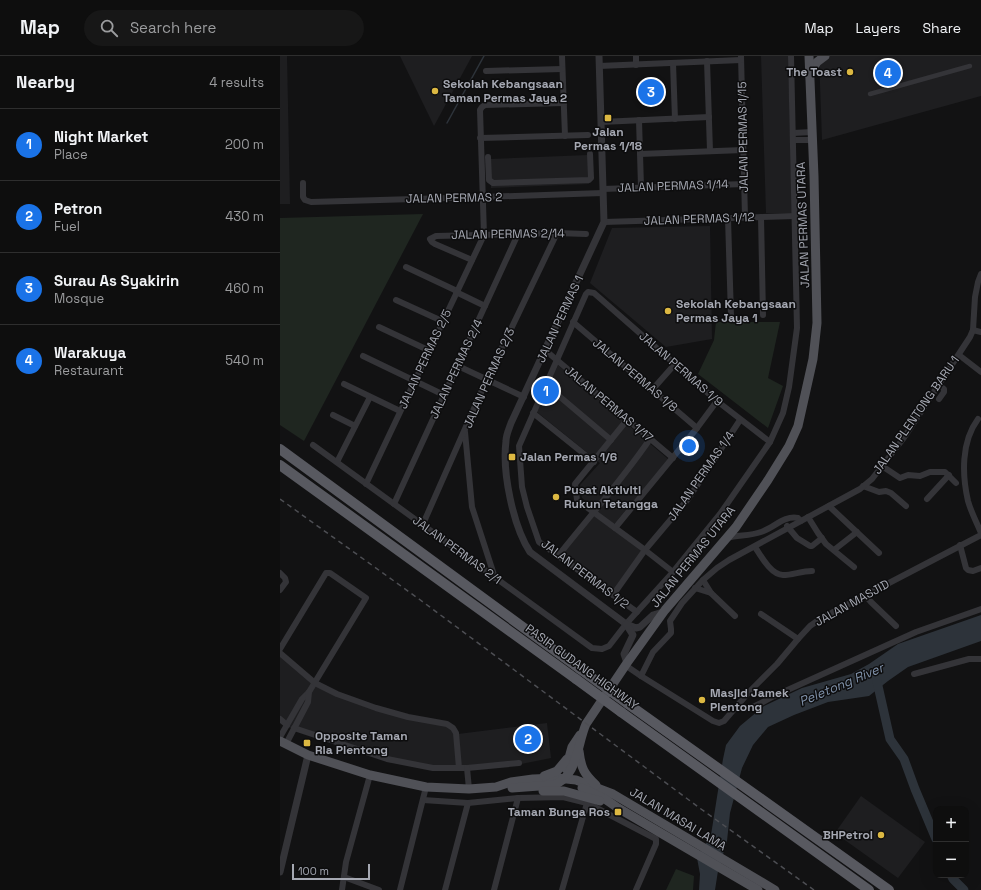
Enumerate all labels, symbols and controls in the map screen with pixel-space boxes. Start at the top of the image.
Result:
search box [84,10,364,46]
text: Map [20,15,60,40]
icon: search [98,17,120,39]
text: Search here [130,18,216,37]
text: Map [804,19,834,37]
text: Layers [856,19,900,37]
text: Share [922,19,961,37]
pin: 4 [875,58,901,88]
place label: The Toast [786,64,842,80]
marker: The Toast [845,67,855,77]
text: Nearby [16,71,75,93]
text: 4 results [209,74,264,91]
place label: Sekolah Kebangsaan Taman Permas Jaya 2 [443,76,567,106]
pin: 3 [638,77,664,107]
street label: JALAN PERMAS 1/15 [734,81,752,193]
marker: Sekolah Kebangsaan Taman Permas Jaya 2 [430,86,440,96]
marker: Jalan Permas 1/18 [603,113,613,123]
place label: Jalan Permas 1/18 [574,124,642,154]
text: Night Market [54,127,148,146]
text: 1 [26,136,32,153]
text: 200 m [225,136,264,153]
text: Place [54,146,88,163]
street label: JALAN PERMAS UTARA [793,161,813,288]
street label: JALAN PERMAS 1/14 [617,176,729,196]
street label: JALAN PERMAS 2 [406,189,502,207]
text: Petron [54,199,102,218]
text: 2 [25,208,33,225]
text: 430 m [225,208,264,225]
street label: JALAN PERMAS 1/12 [643,209,755,229]
text: Fuel [54,218,80,235]
street label: JALAN PERMAS 2/14 [451,225,565,243]
text: Surau As Syakirin [54,271,179,290]
street label: JALAN PERMAS 1 [533,273,587,365]
text: 3 [25,280,33,297]
text: 460 m [225,280,264,297]
text: Mosque [54,290,104,307]
place label: Sekolah Kebangsaan Permas Jaya 1 [676,296,796,326]
marker: Sekolah Kebangsaan Permas Jaya 1 [663,306,673,316]
street label: JALAN PERMAS 2/5 [395,307,455,411]
street label: JALAN PERMAS 2/4 [426,316,486,422]
street label: JALAN PERMAS 2/3 [460,325,518,431]
street label: JALAN PERMAS 1/9 [636,328,726,410]
street label: JALAN PERMAS 1/8 [589,335,681,415]
text: Warakuya [54,343,126,362]
text: 4 [25,352,33,369]
text: 540 m [225,352,264,369]
street label: JALAN PLENTONG BARU 1 [869,353,963,477]
text: Restaurant [54,362,124,379]
street label: JALAN PERMAS 1/17 [561,362,657,446]
pin: 1 [533,376,559,406]
street label: JALAN PERMAS 1/4 [664,427,738,524]
your location [679,436,699,456]
place label: Jalan Permas 1/6 [520,449,617,465]
marker: Jalan Permas 1/6 [507,452,517,462]
place label: Pusat Aktiviti Rukun Tetangga [564,482,658,512]
marker: Pusat Aktiviti Rukun Tetangga [551,492,561,502]
street label: JALAN PERMAS UTARA [647,503,739,611]
street label: JALAN PERMAS 2/1 [409,512,505,588]
street label: JALAN PERMAS 1/2 [538,536,632,612]
street label: JALAN MASJID [812,576,892,630]
street label: PASIR GUDANG HIGHWAY [522,621,642,714]
water label: Peletong River [796,658,888,710]
place label: Masjid Jamek Plentong [710,685,789,715]
marker: Masjid Jamek Plentong [697,695,707,705]
pin: 2 [515,724,541,754]
place label: Opposite Taman Ria Plentong [315,728,408,758]
marker: Opposite Taman Ria Plentong [302,738,312,748]
street label: JALAN MASAI LAMA [627,784,730,854]
place label: Taman Bunga Ros [508,804,610,820]
map controls [933,806,969,878]
button: + [933,806,969,842]
marker: Taman Bunga Ros [613,807,623,817]
place label: BHPetrol [823,827,873,843]
marker: BHPetrol [876,830,886,840]
button: − [933,842,969,878]
scale bar [292,862,370,881]
text: 100 m [298,864,329,878]

